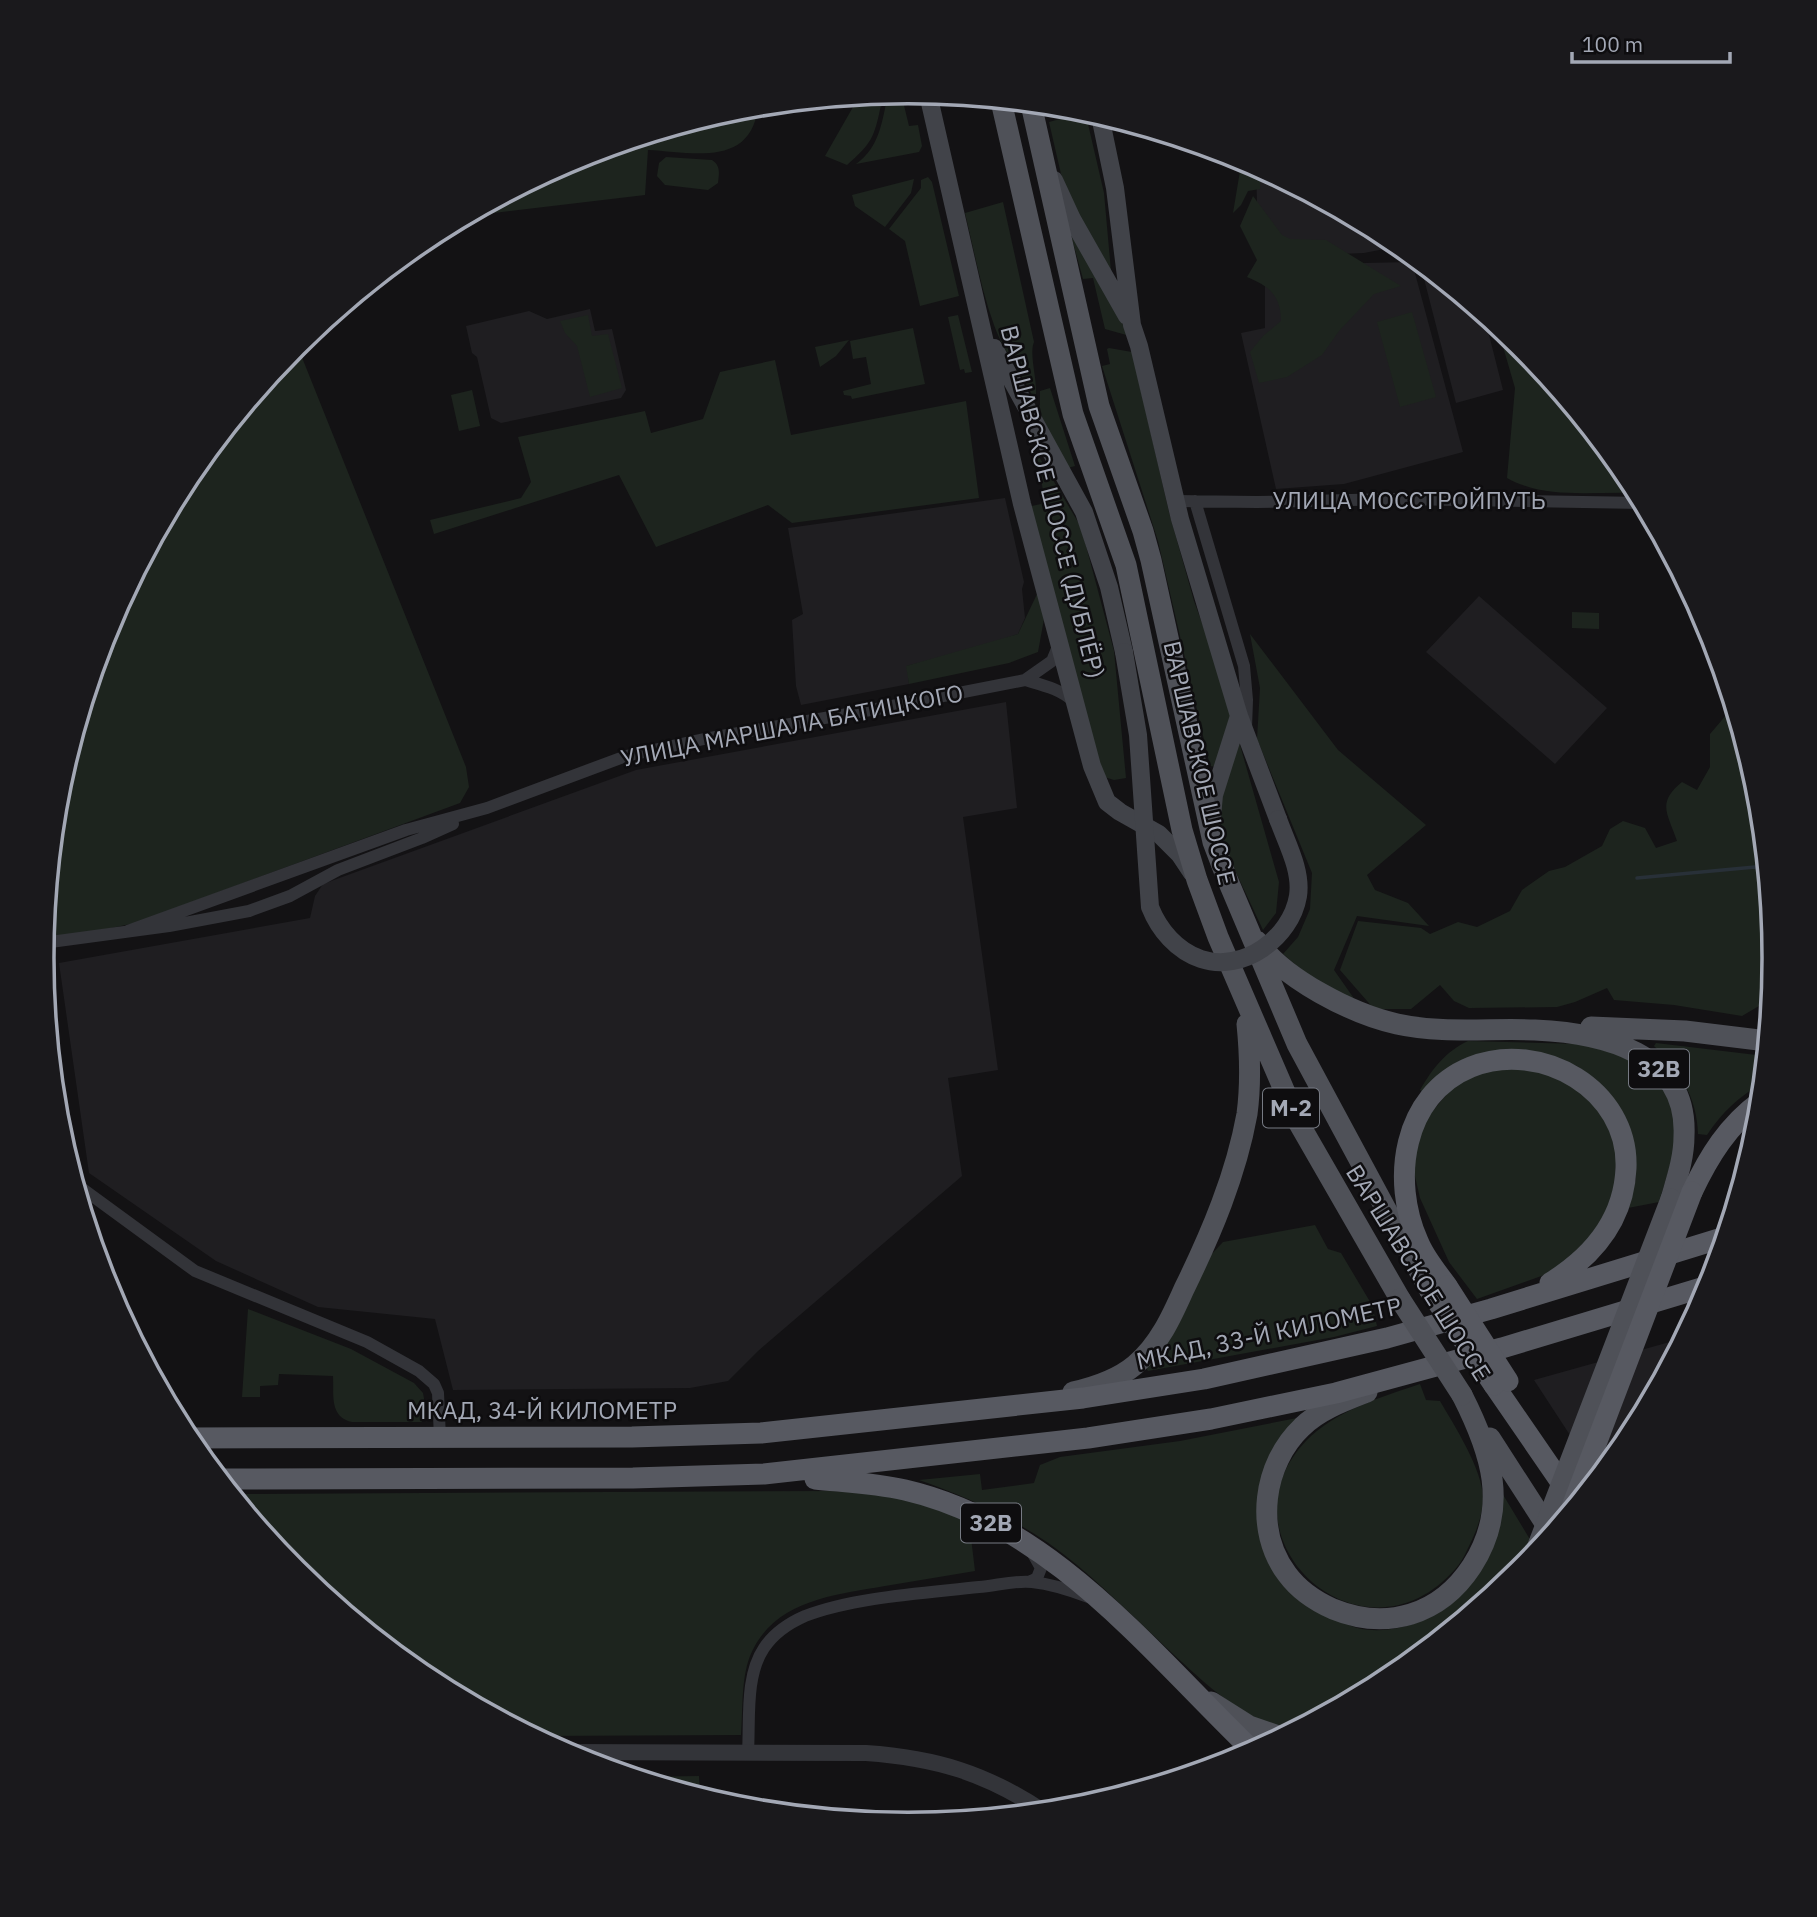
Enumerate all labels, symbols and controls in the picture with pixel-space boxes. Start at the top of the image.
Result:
scale bar [1572,21,1730,65]
text: 100 m [1582,30,1643,58]
street label: ВАРШАВСКОЕ ШОССЕ (ДУБЛЁР) [994,322,1112,682]
street label: УЛИЦА МОССТРОЙПУТЬ [1272,484,1546,516]
street label: ВАРШАВСКОЕ ШОССЕ [1156,638,1244,888]
street label: УЛИЦА МАРШАЛА БАТИЦКОГО [618,676,966,774]
road number: 32B [1629,1050,1689,1088]
road number: М-2 [1263,1088,1319,1128]
street label: ВАРШАВСКОЕ ШОССЕ [1339,1158,1499,1387]
street label: МКАД, 33-Й КИЛОМЕТР [1133,1289,1404,1377]
street label: МКАД, 34-Й КИЛОМЕТР [407,1394,677,1426]
road number: 32B [961,1504,1021,1542]

